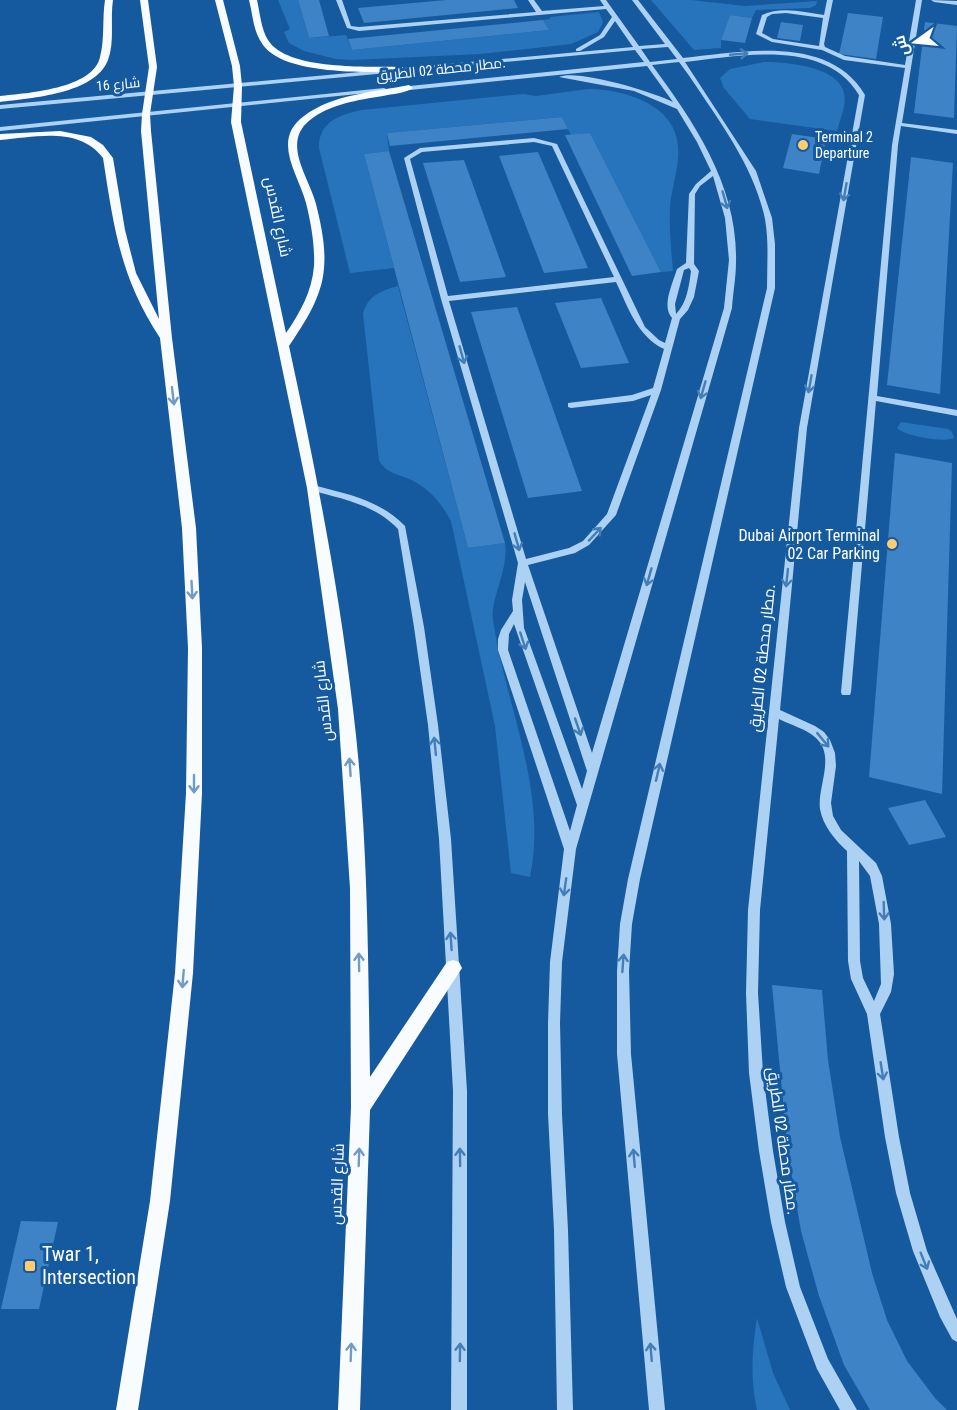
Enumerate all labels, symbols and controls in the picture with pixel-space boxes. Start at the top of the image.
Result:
north arrow [885,12,945,72]
text: ش [889,33,913,58]
one-way arrow [729,48,748,59]
street label: مطار محطة 02 الطريق. [375,54,507,85]
street label: شارع 16 [95,74,141,95]
place label: Terminal 2 Departure [815,129,873,161]
marker: Terminal 2 Departure [796,138,810,152]
street label: شارع القدس [258,175,296,259]
one-way arrow [839,182,850,202]
one-way arrow [720,190,731,209]
one-way arrow [457,345,468,364]
one-way arrow [805,374,816,394]
one-way arrow [697,380,708,399]
one-way arrow [168,385,179,405]
place label: Dubai Airport Terminal 02 Car Parking [738,526,880,563]
one-way arrow [588,527,602,542]
one-way arrow [512,532,523,551]
marker: Dubai Airport Terminal 02 Car Parking [885,537,899,551]
one-way arrow [643,567,654,586]
one-way arrow [781,567,792,587]
one-way arrow [186,579,197,599]
street label: مطار محطة 02 الطريق. [745,583,780,733]
one-way arrow [518,631,529,650]
street label: شارع القدس [309,659,339,743]
one-way arrow [573,718,584,736]
one-way arrow [815,732,829,748]
one-way arrow [429,737,440,757]
one-way arrow [344,758,355,778]
one-way arrow [653,762,665,781]
one-way arrow [188,774,200,794]
one-way arrow [559,876,570,896]
one-way arrow [878,900,889,920]
one-way arrow [446,931,457,951]
one-way arrow [353,952,365,972]
one-way arrow [618,954,629,973]
one-way arrow [177,969,188,989]
one-way arrow [876,1061,887,1080]
street label: مطار محطة 02 الطريق. [762,1066,803,1216]
street label: شارع القدس [326,1143,350,1225]
one-way arrow [353,1147,365,1167]
one-way arrow [454,1147,466,1167]
one-way arrow [628,1148,639,1168]
place label: Twar 1, Intersection [42,1242,136,1289]
one-way arrow [919,1251,930,1270]
marker: Twar 1, Intersection [23,1259,37,1273]
one-way arrow [345,1342,357,1362]
one-way arrow [454,1342,465,1362]
one-way arrow [645,1342,656,1362]

